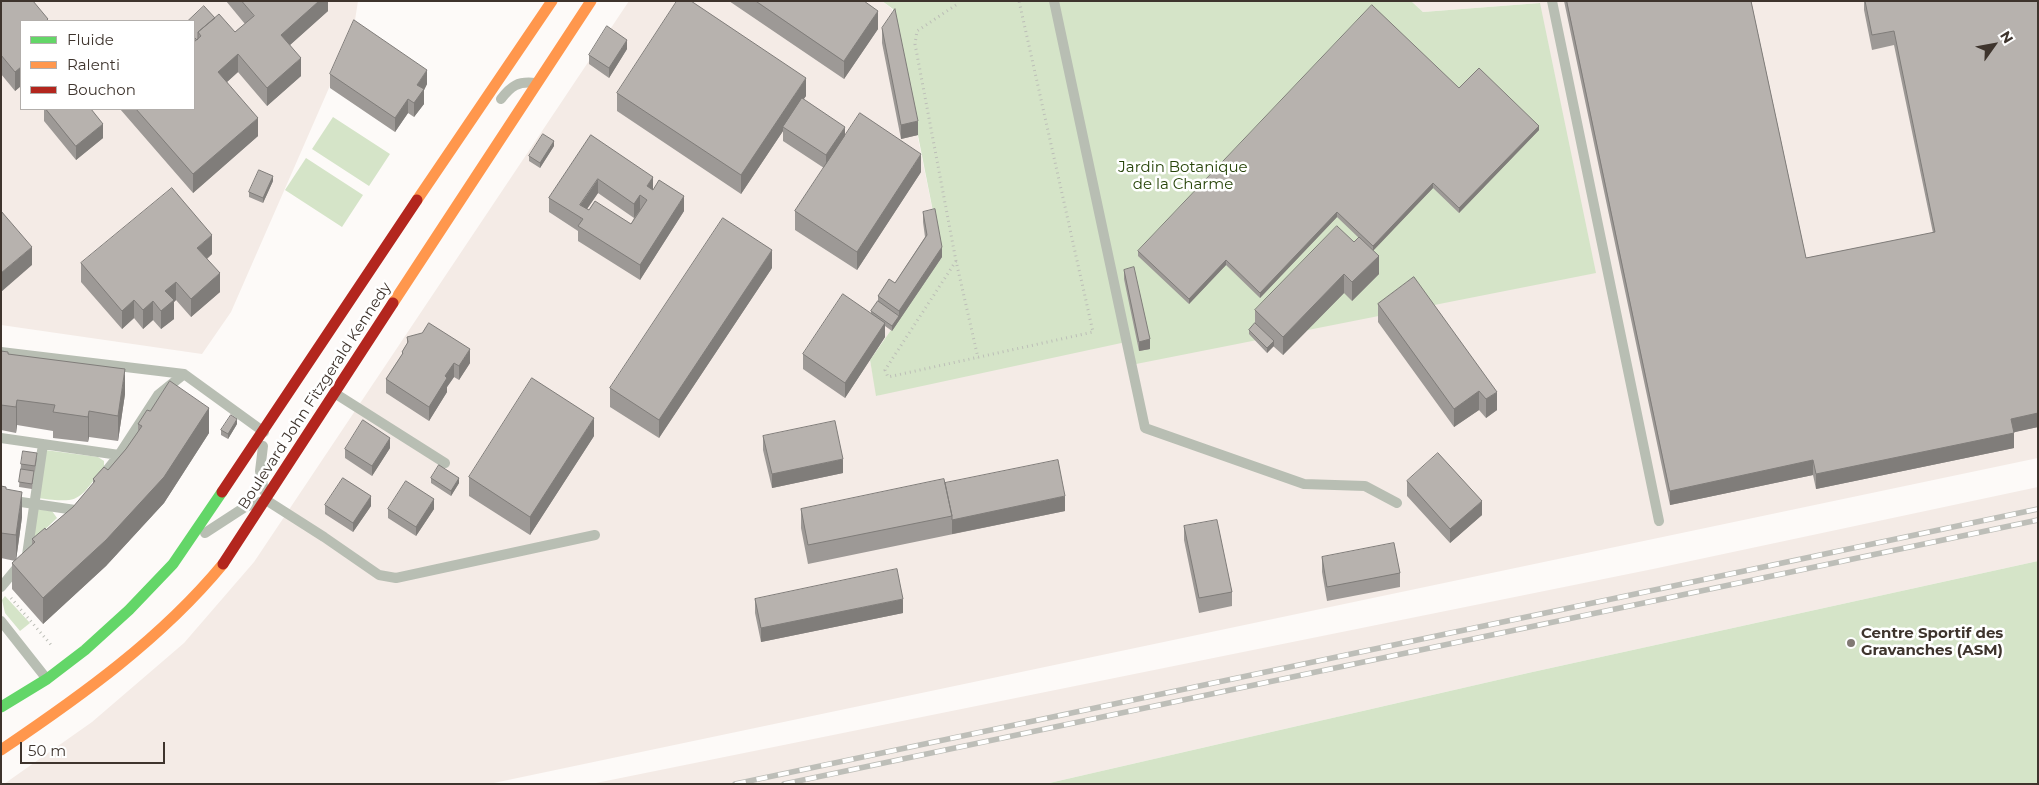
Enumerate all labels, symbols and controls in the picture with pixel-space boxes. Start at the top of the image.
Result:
legend [20,20,195,110]
north arrow [1969,20,2019,70]
text: N [1996,27,2017,47]
text: Fluide [67,30,114,49]
text: Ralenti [67,55,120,74]
text: Bouchon [67,80,136,99]
park label: Jardin Botanique de la Charme [1118,159,1248,194]
street label: Boulevard John Fitzgerald Kennedy [235,279,395,513]
place label: Centre Sportif des Gravanches (ASM) [1861,625,2003,660]
marker: Centre Sportif des Gravanches (ASM) [1845,637,1857,649]
scale bar [22,732,168,764]
text: 50 m [28,741,66,760]

